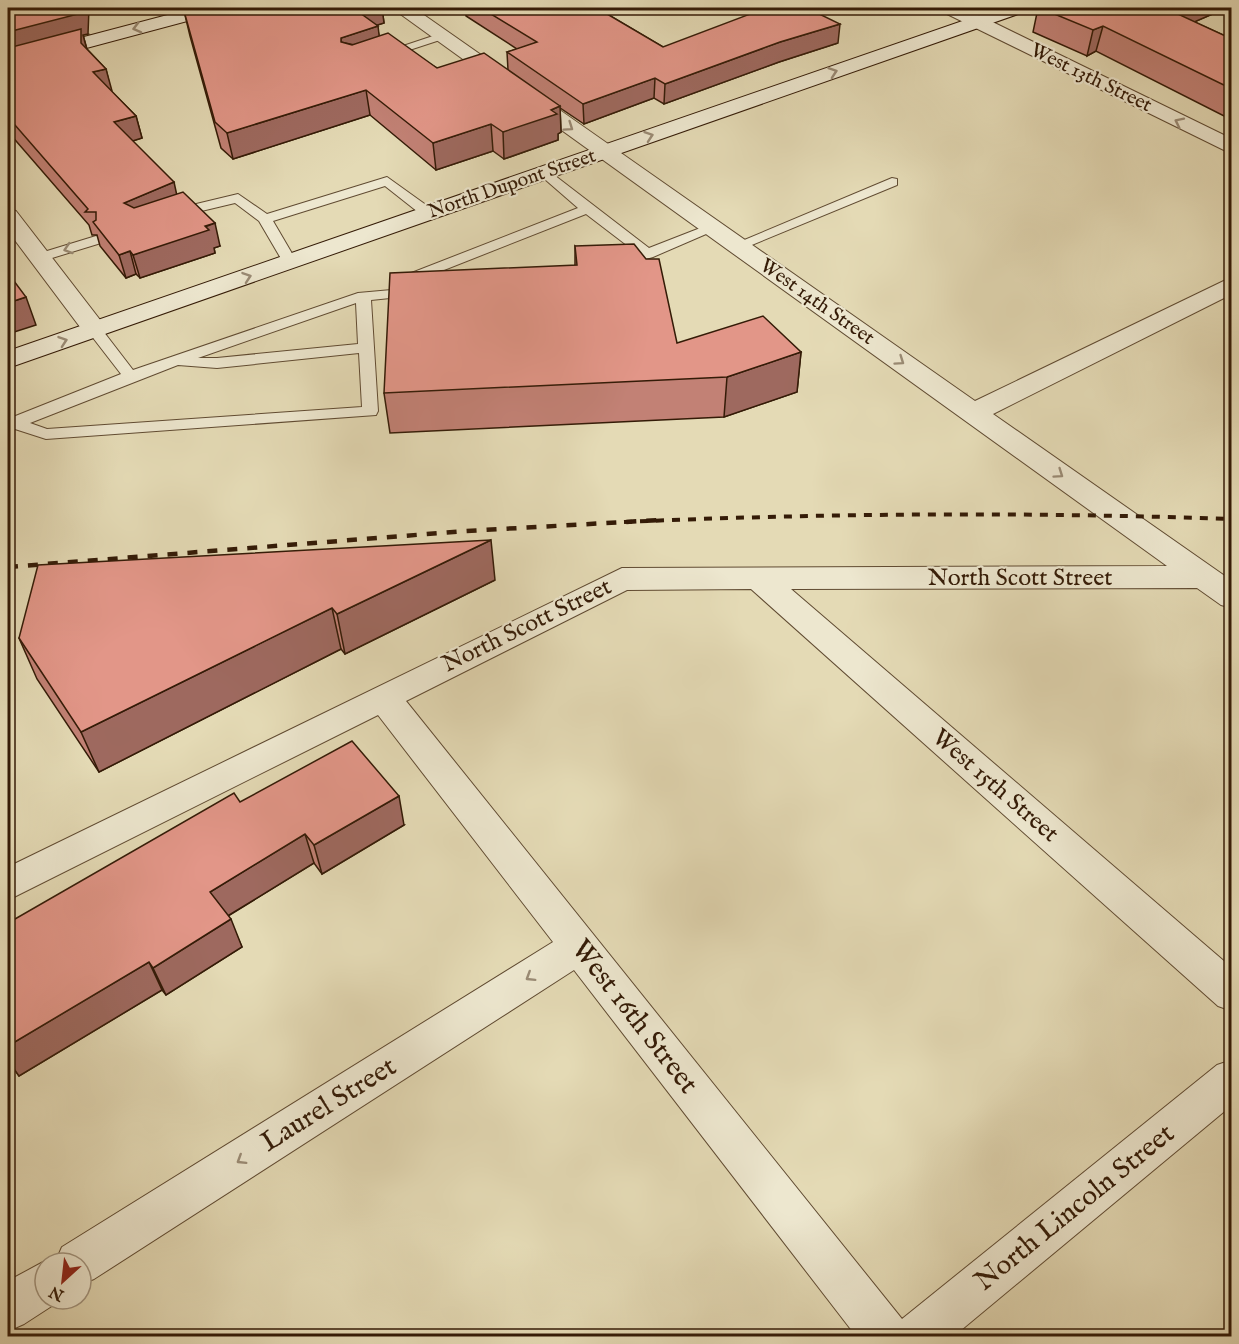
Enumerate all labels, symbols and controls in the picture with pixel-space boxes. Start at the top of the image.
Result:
one-way arrow [132,21,143,33]
street label: West 13th Street [1026,38,1156,118]
one-way arrow [827,66,838,79]
one-way arrow [1175,117,1186,129]
one-way arrow [563,119,574,130]
one-way arrow [643,131,654,143]
street label: North Dupont Street [425,143,599,224]
one-way arrow [63,242,74,254]
street label: West 14th Street [755,253,879,351]
one-way arrow [241,271,252,284]
one-way arrow [57,336,68,348]
one-way arrow [893,354,904,365]
one-way arrow [1052,467,1063,478]
street label: North Scott Street [928,563,1112,594]
street label: North Scott Street [437,572,617,680]
street label: West 15th Street [925,722,1065,850]
street label: West 16th Street [563,933,705,1101]
one-way arrow [525,970,536,981]
street label: Laurel Street [255,1049,403,1160]
street label: North Lincoln Street [968,1116,1182,1299]
one-way arrow [237,1153,247,1165]
north arrow [33,1251,93,1311]
text: N [46,1280,69,1305]

